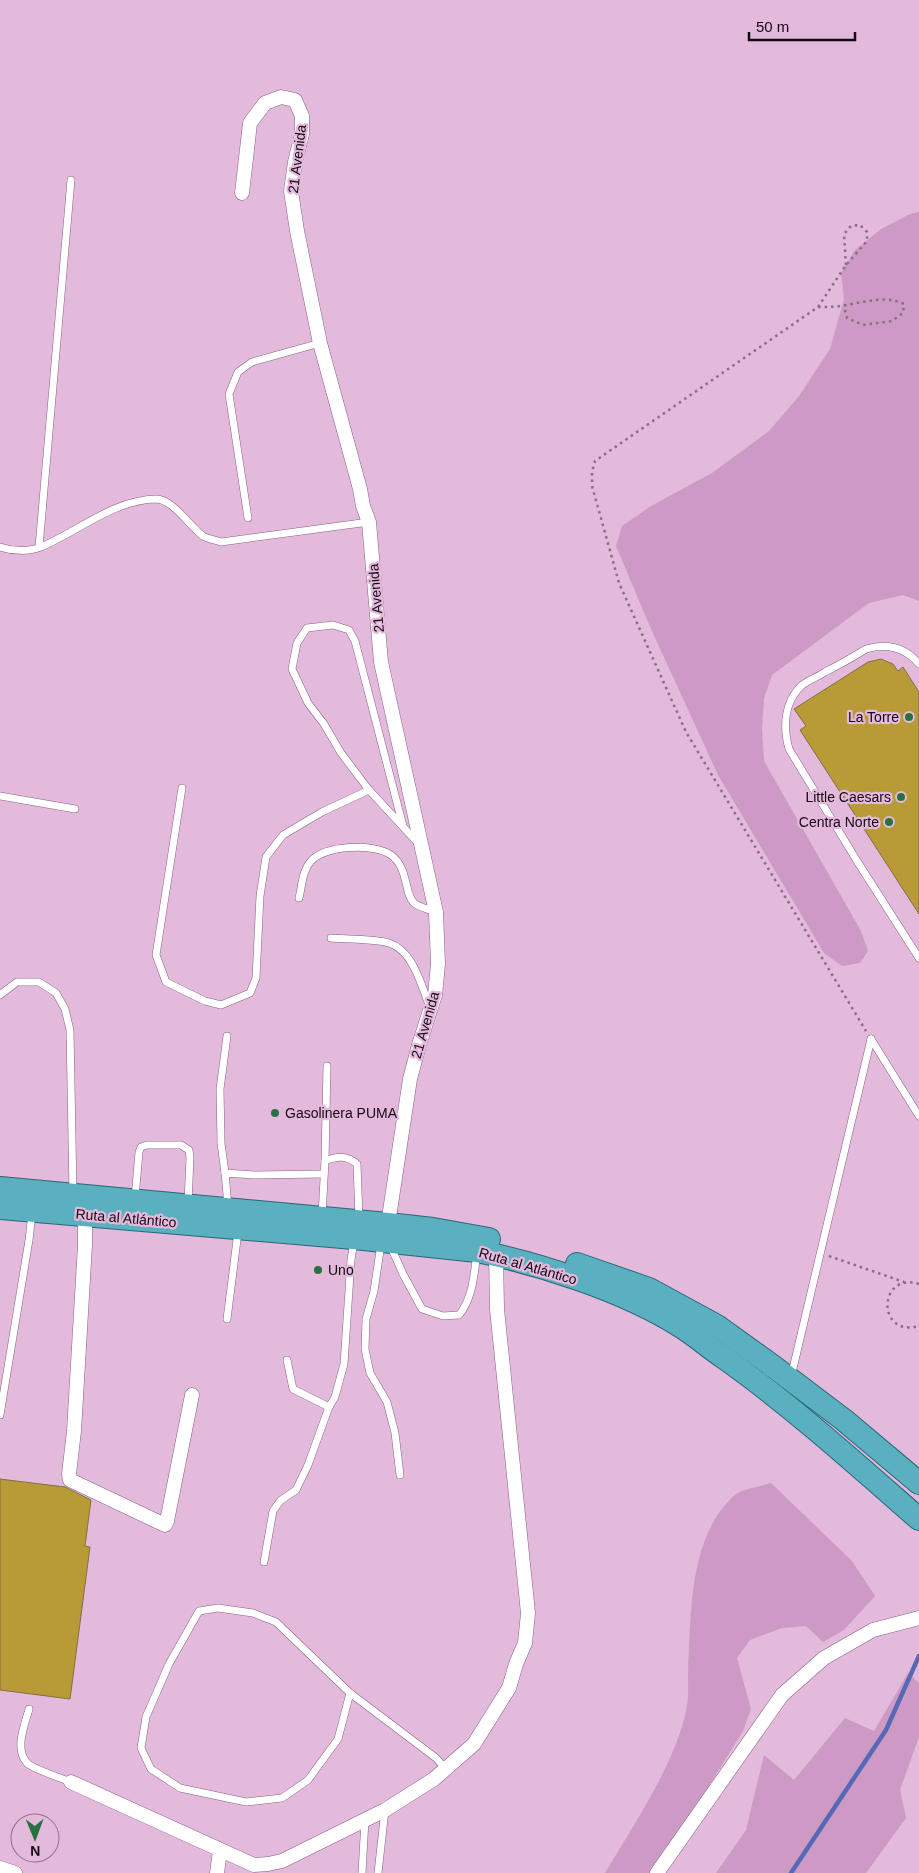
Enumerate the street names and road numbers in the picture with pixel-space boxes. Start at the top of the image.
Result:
street label: 21 Avenida [285,124,309,194]
street label: 21 Avenida [365,563,387,633]
street label: 21 Avenida [408,989,442,1060]
street label: Ruta al Atlántico [75,1206,177,1230]
street label: Ruta al Atlántico [477,1244,579,1288]

